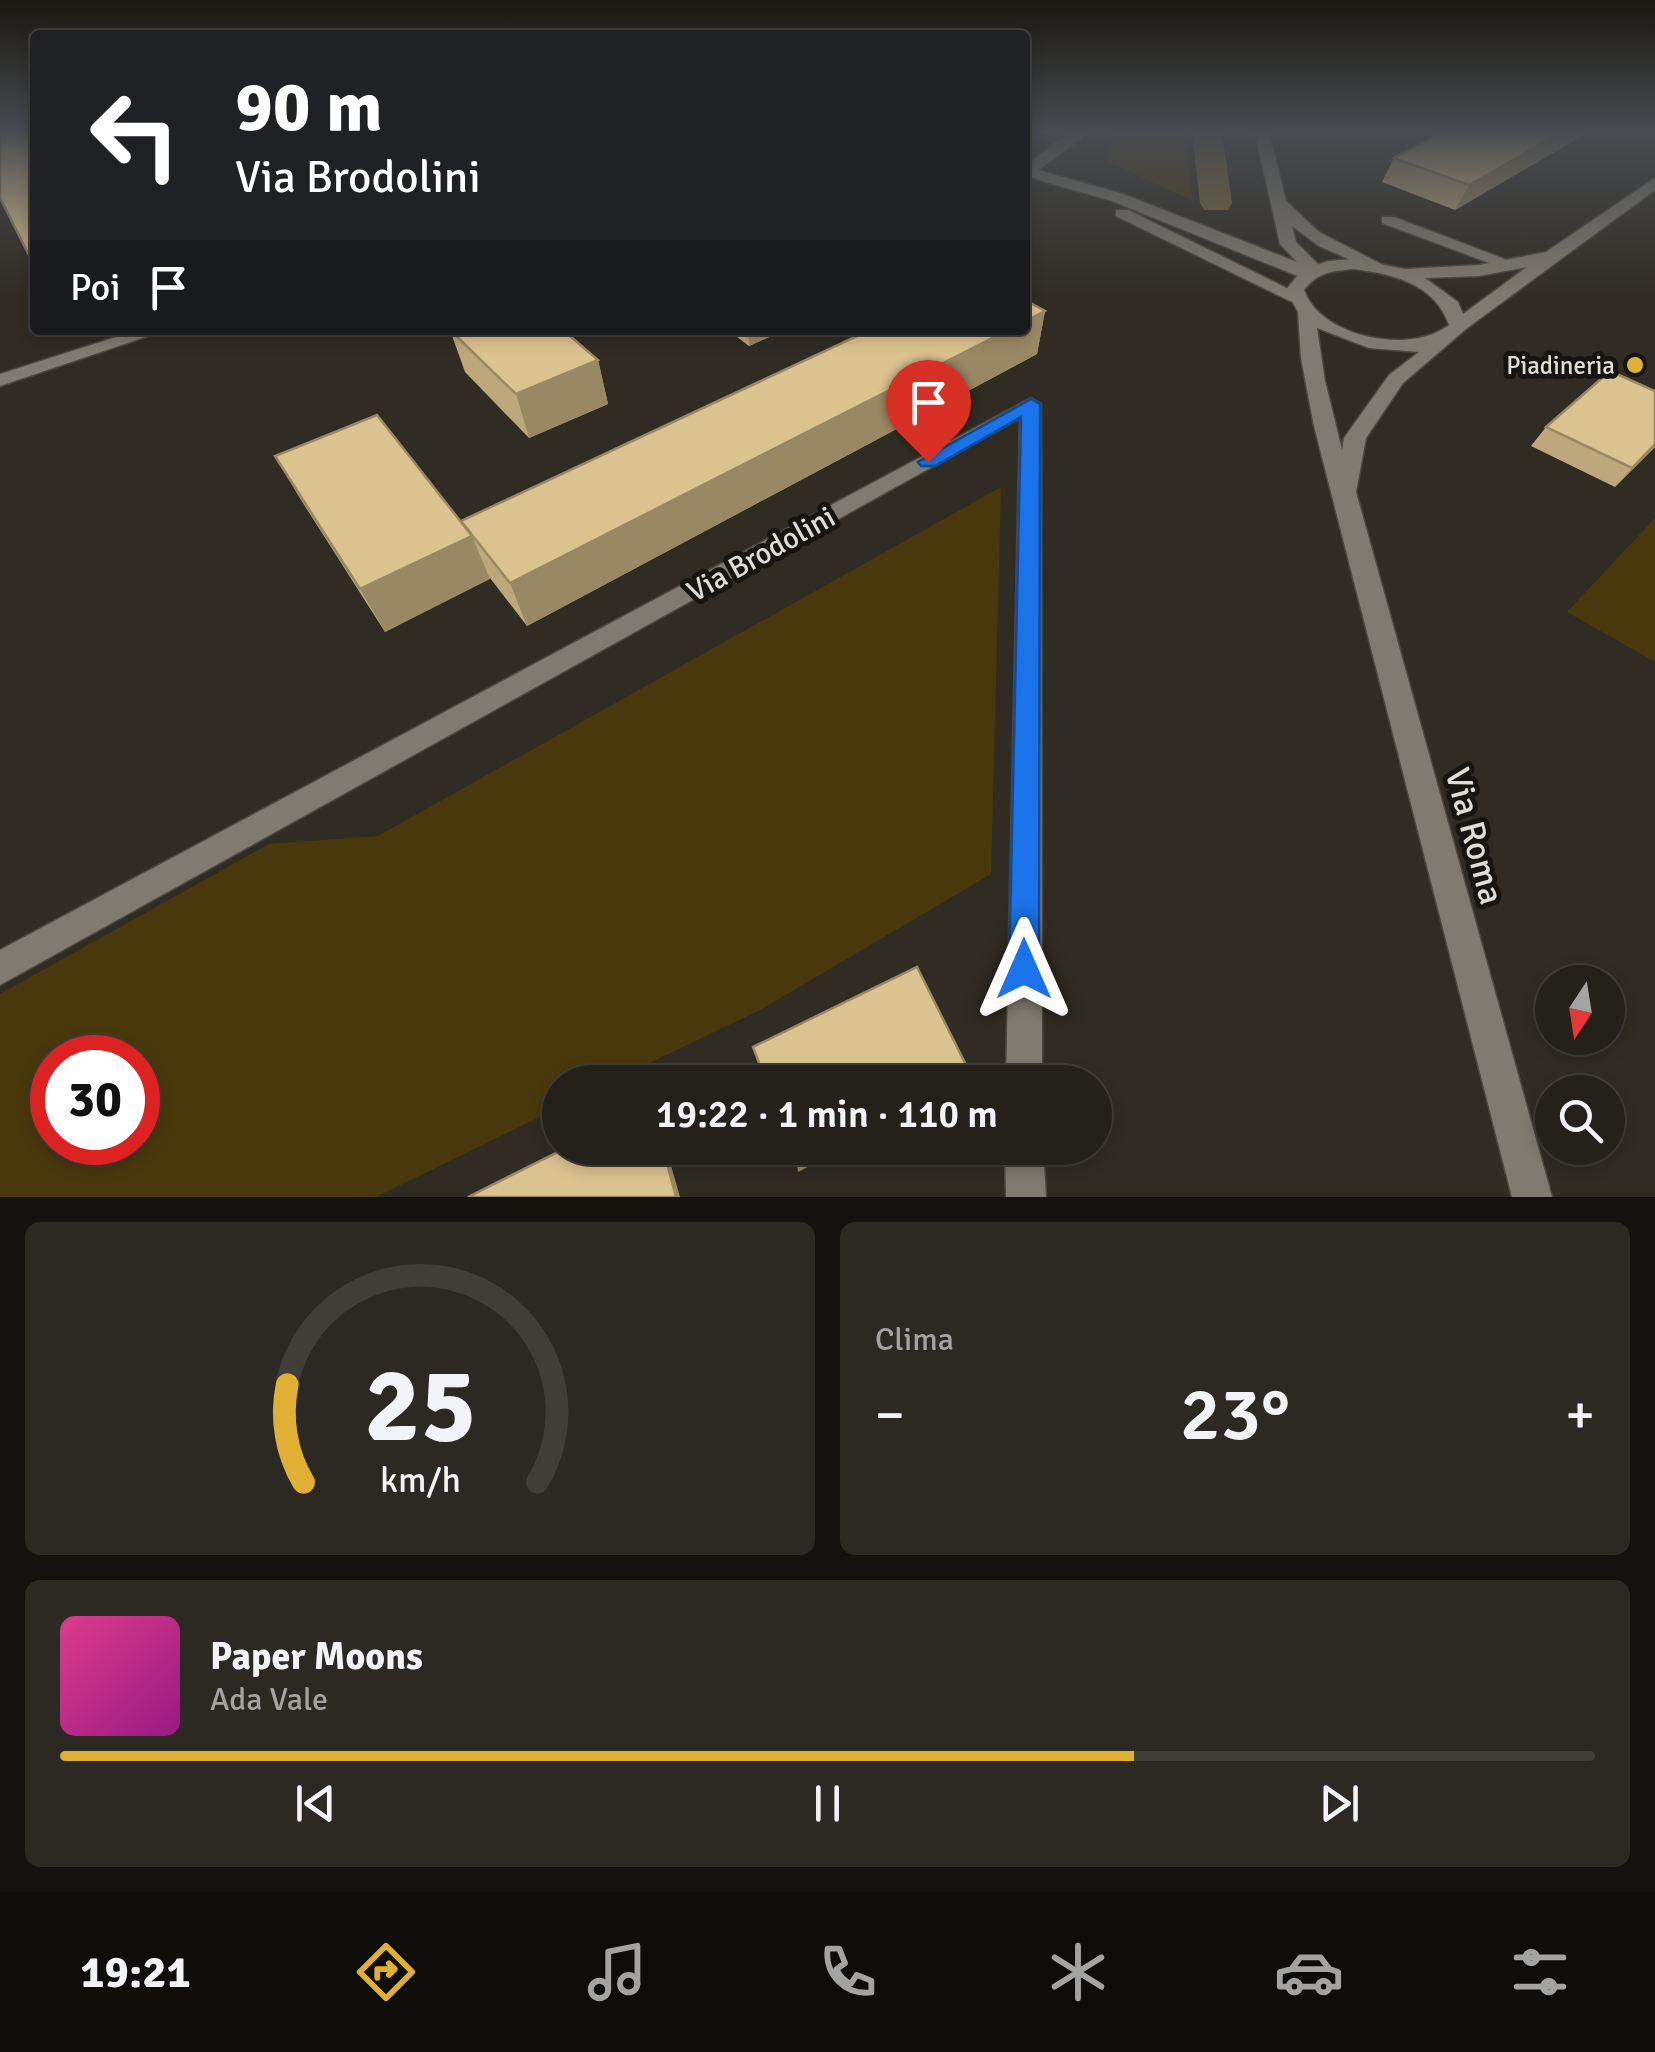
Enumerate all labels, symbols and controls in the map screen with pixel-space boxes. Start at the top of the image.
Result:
text: 90 m [235,64,383,150]
icon: left [70,70,200,200]
text: Via Brodolini [235,150,481,205]
icon: arrive [141,260,196,315]
text: Poi [70,264,121,311]
place label: Piadineria [1506,350,1615,381]
marker: Piadineria [1624,354,1646,376]
pin [886,360,971,463]
icon: arrive [901,375,956,430]
street label: Via Brodolini [681,499,842,610]
street label: Via Roma [1436,763,1513,909]
position arrow [972,917,1076,1021]
north arrow [1535,965,1625,1055]
map controls [1535,965,1625,1165]
speed limit sign: 30 [30,1035,160,1165]
button: search [1535,1075,1625,1165]
text: 19:22 · 1 min · 110 m [656,1091,998,1138]
text: Clima [875,1320,954,1359]
text: 25 [364,1342,476,1470]
text: 23° [1180,1368,1290,1461]
text: − [875,1381,905,1449]
text: + [1565,1381,1595,1449]
text: km/h [380,1458,460,1502]
text: Paper Moons [210,1633,423,1680]
text: Ada Vale [210,1680,328,1719]
icon: previous [288,1776,343,1831]
icon: pause [800,1776,855,1831]
icon: next [1312,1776,1367,1831]
icon: directions [351,1937,421,2007]
icon: music [582,1937,652,2007]
icon: phone [813,1937,883,2007]
icon: climate [1043,1937,1113,2007]
icon: car [1274,1937,1344,2007]
icon: filters [1505,1937,1575,2007]
text: 19:21 [80,1945,191,2000]

